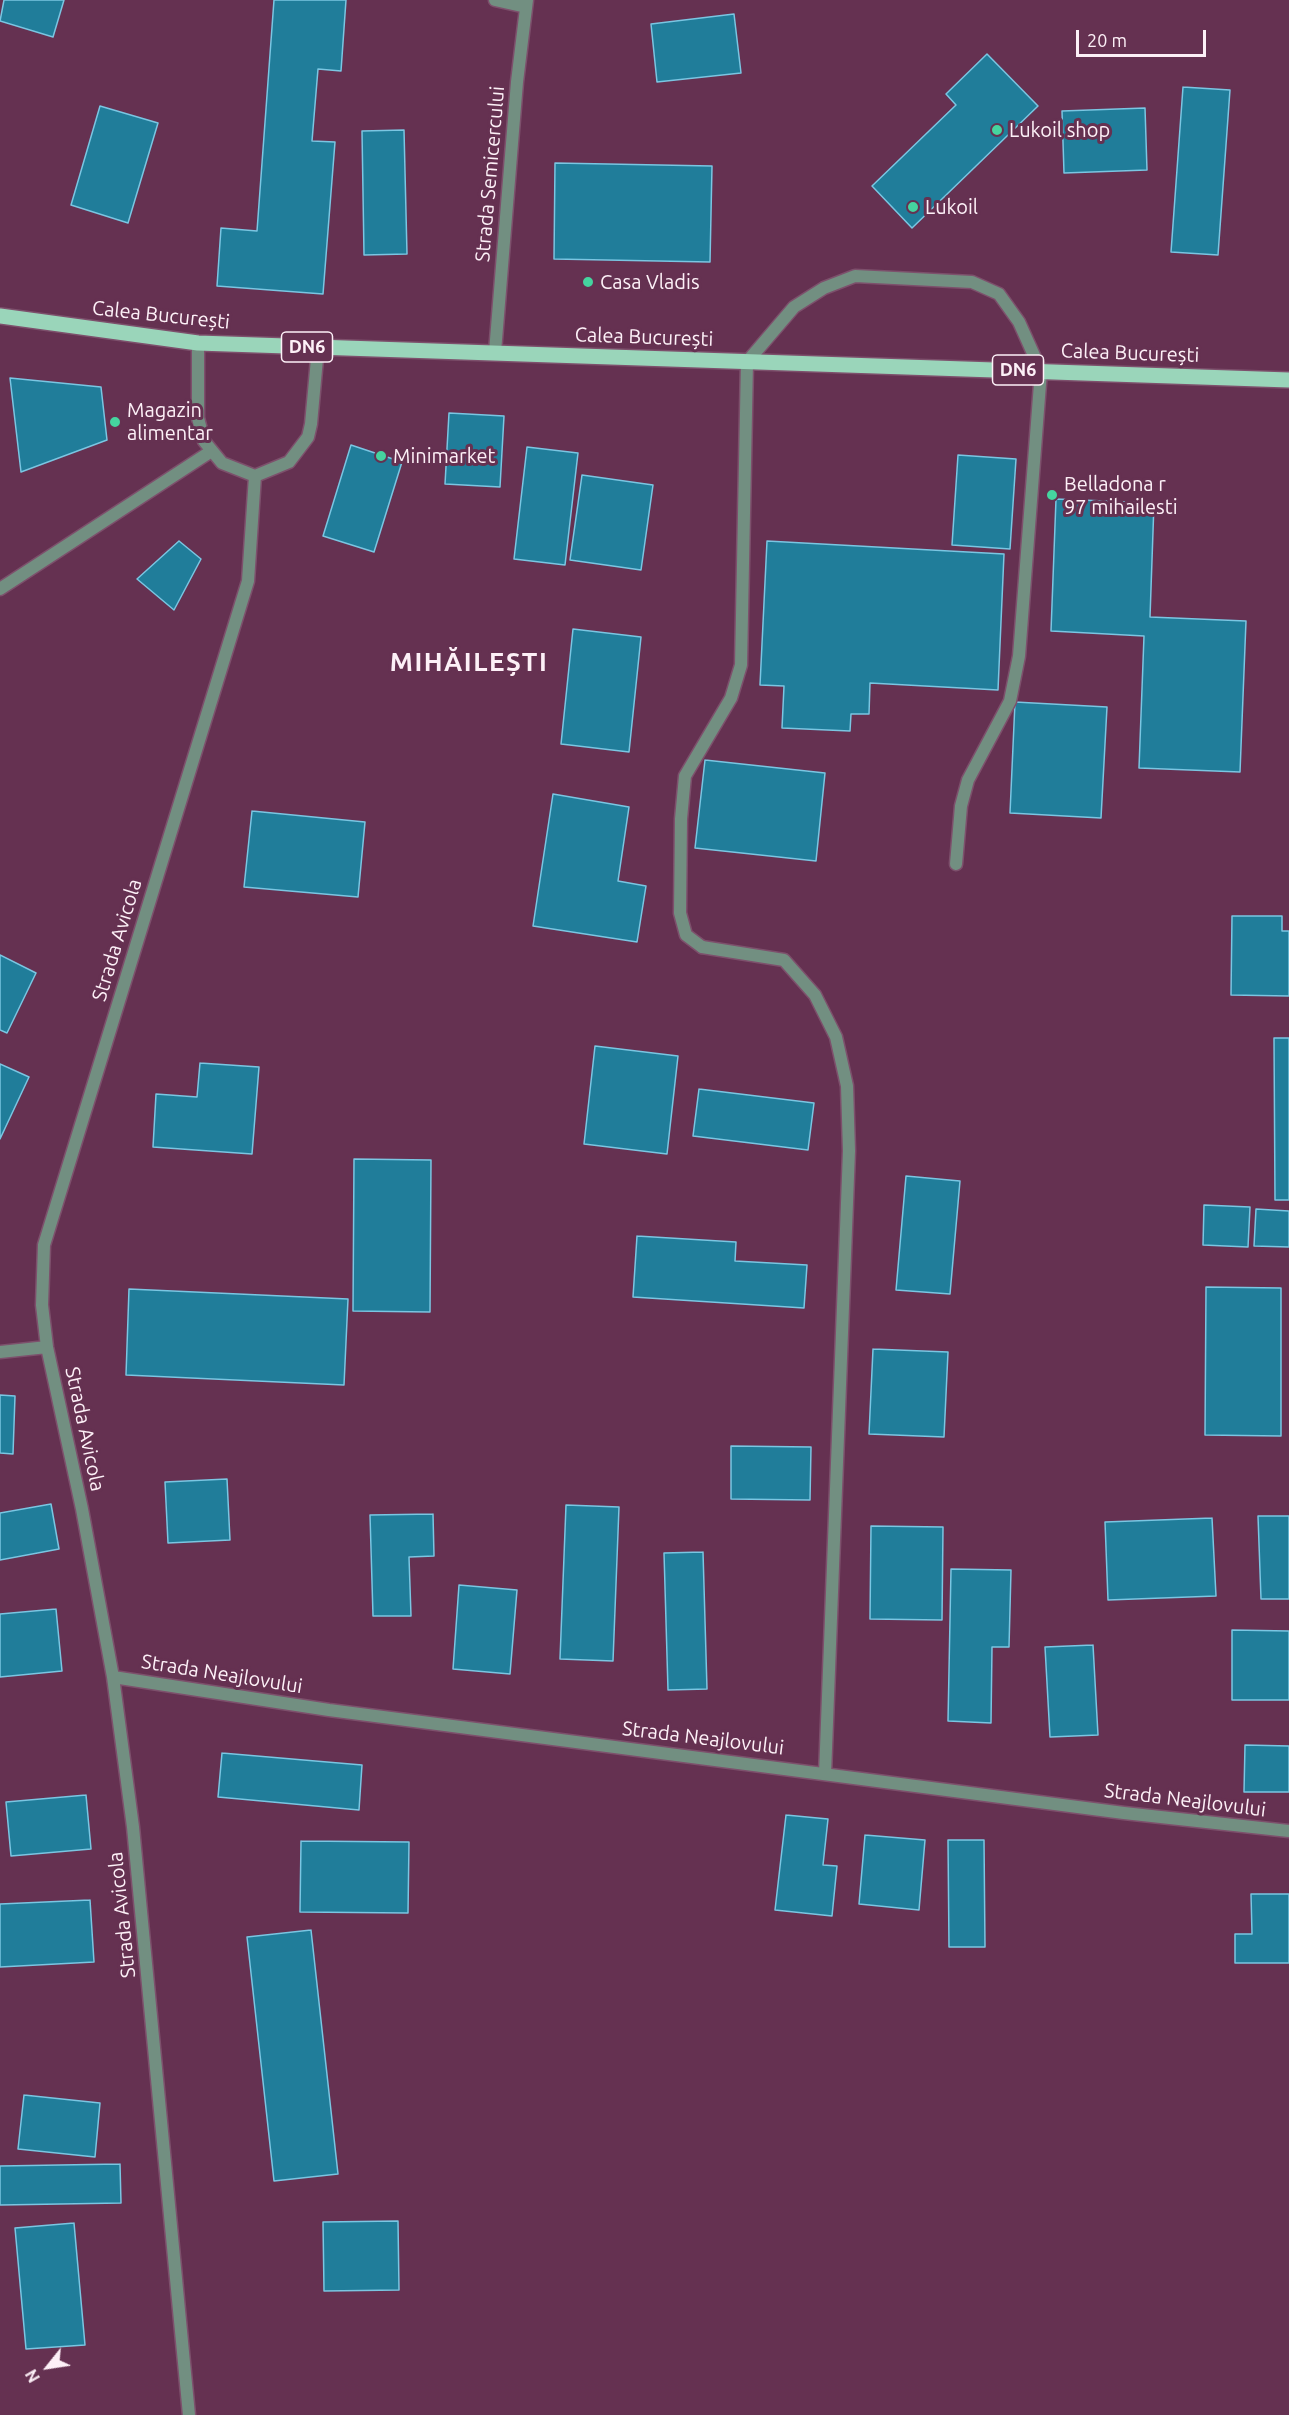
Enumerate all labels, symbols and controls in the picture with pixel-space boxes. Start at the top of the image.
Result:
scale bar [1079,18,1210,56]
text: 20 m [1087,30,1127,50]
street label: Strada Semicercului [470,85,510,263]
place label: Lukoil shop [1009,118,1110,142]
marker: Lukoil shop [990,123,1004,137]
place label: Lukoil [925,195,978,219]
marker: Lukoil [906,200,920,214]
place label: Casa Vladis [600,270,700,294]
marker: Casa Vladis [581,275,595,289]
street label: Calea București [91,296,231,334]
street label: Calea București [574,323,714,351]
road number: DN6 [282,332,332,362]
street label: Calea București [1060,339,1200,367]
road number: DN6 [992,355,1044,385]
place label: Magazin alimentar [127,398,213,445]
marker: Magazin alimentar [108,415,122,429]
place label: Minimarket [393,444,495,468]
marker: Minimarket [374,449,388,463]
place label: Belladona r 97 mihailesti [1064,472,1177,519]
marker: Belladona r 97 mihailesti [1045,488,1059,502]
district label: MIHĂILEȘTI [390,646,548,678]
street label: Strada Avicola [87,876,147,1004]
street label: Strada Avicola [60,1365,110,1493]
street label: Strada Neajlovului [140,1649,304,1699]
street label: Strada Neajlovului [621,1716,785,1760]
street label: Strada Neajlovului [1103,1778,1267,1822]
street label: Strada Avicola [103,1851,141,1979]
north arrow [18,2337,78,2397]
text: N [22,2366,43,2386]

